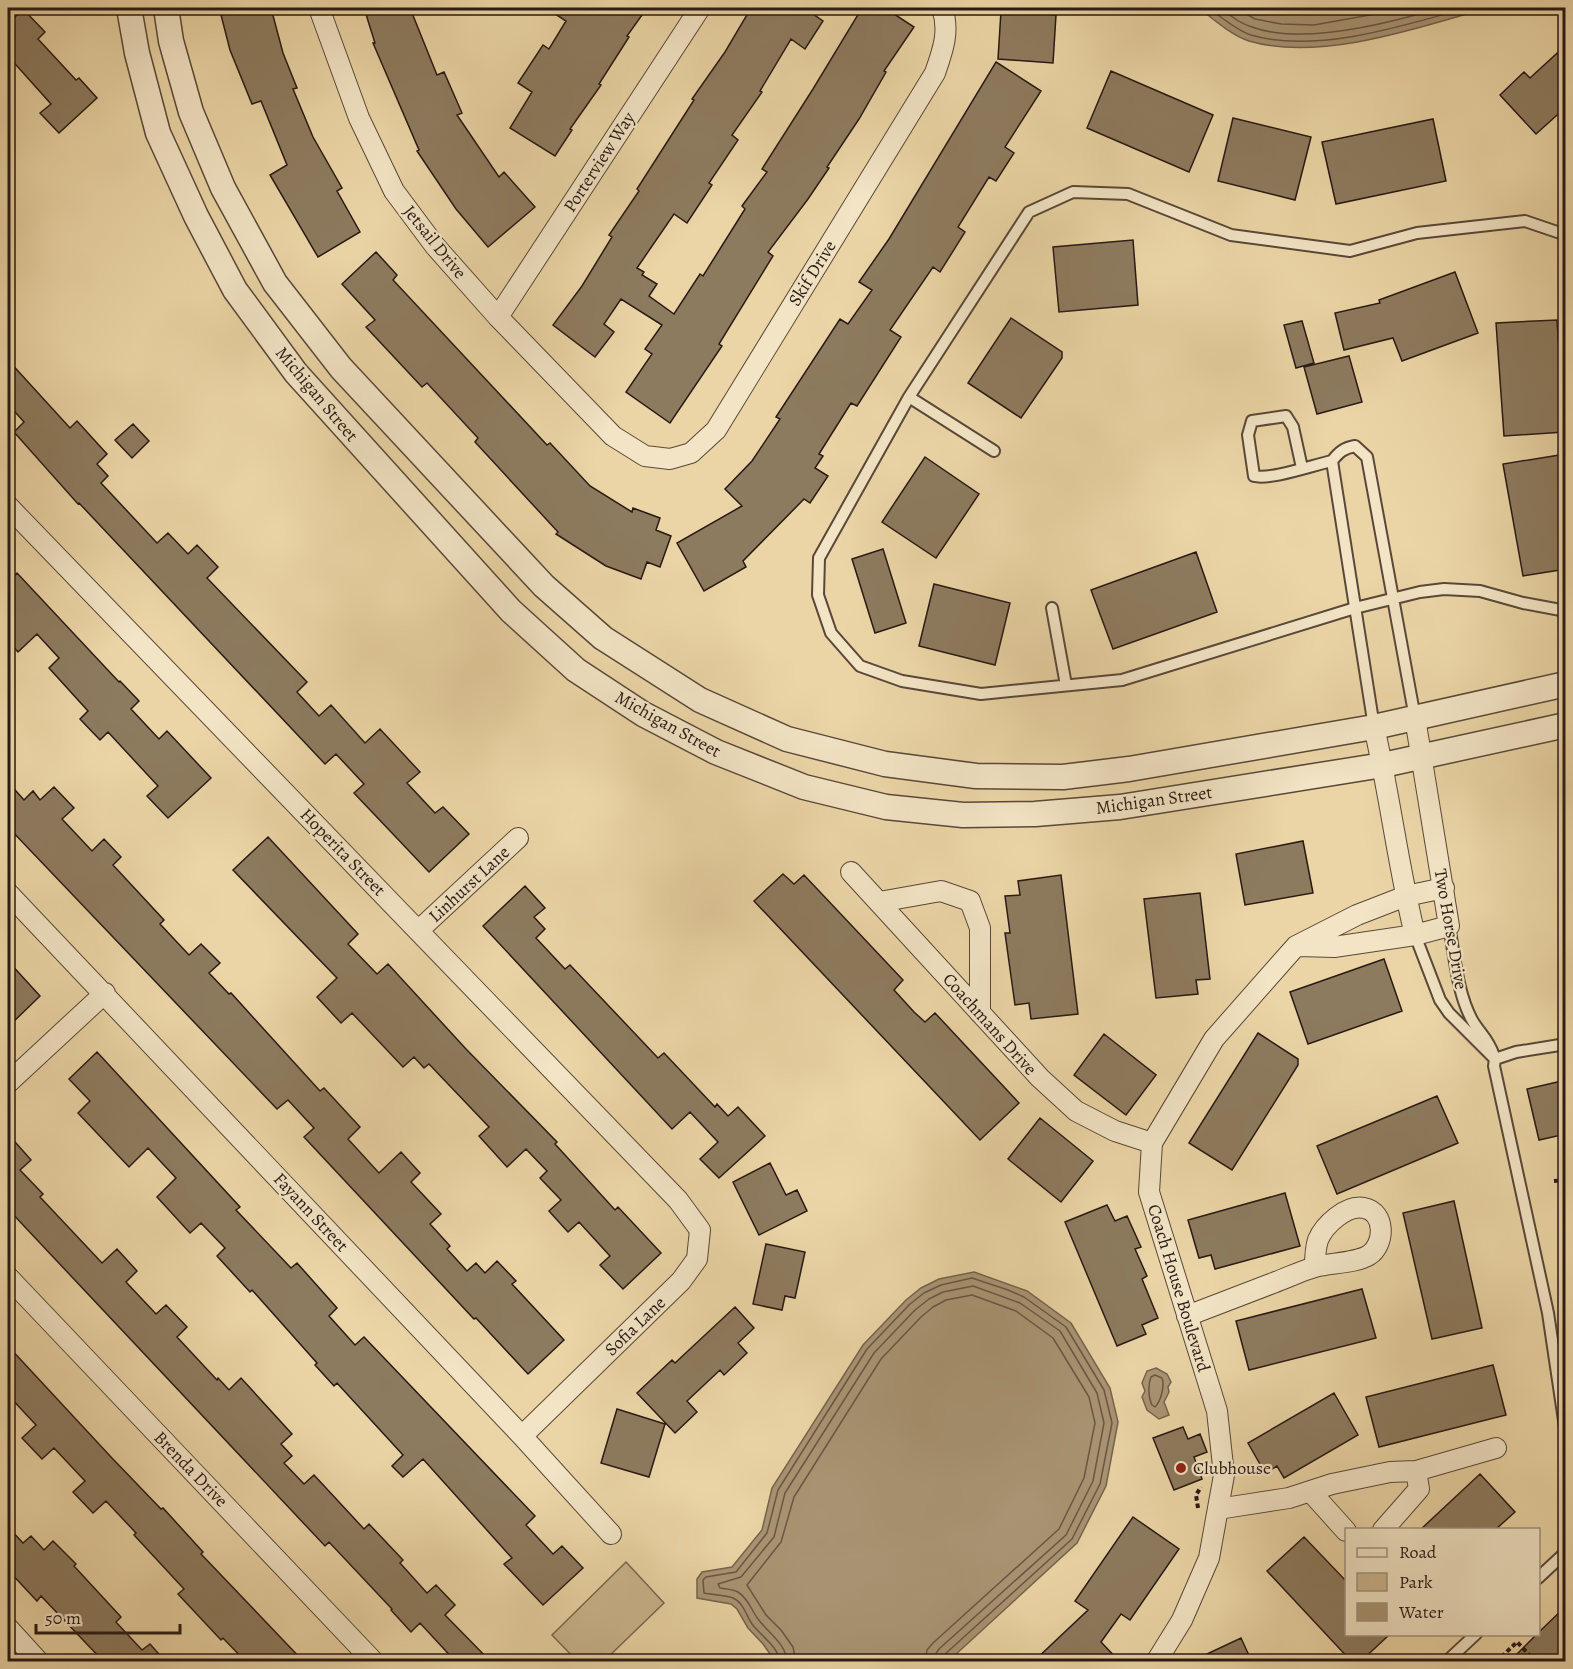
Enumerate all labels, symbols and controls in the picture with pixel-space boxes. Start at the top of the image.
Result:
street label: Porterview Way [558,106,641,217]
street label: Jetsail Drive [398,200,472,284]
street label: Skif Drive [782,236,842,310]
street label: Michigan Street [270,341,364,447]
street label: Michigan Street [611,685,725,763]
street label: Michigan Street [1094,780,1214,820]
street label: Hoperita Street [295,803,391,901]
street label: Linhurst Lane [423,840,515,928]
street label: Two Horse Drive [1429,867,1473,991]
street label: Coachmans Drive [938,968,1042,1080]
street label: Fayann Street [268,1167,354,1257]
street label: Coach House Boulevard [1142,1201,1216,1375]
street label: Sofia Lane [599,1291,671,1361]
street label: Brenda Drive [149,1426,233,1512]
place label: Clubhouse [1193,1456,1271,1480]
marker: Clubhouse [1174,1461,1188,1475]
legend [1345,1528,1540,1636]
text: Road [1399,1540,1437,1564]
text: Park [1399,1570,1433,1594]
scale bar [36,1597,180,1635]
text: Water [1398,1600,1444,1624]
text: 50 m [45,1606,81,1630]

